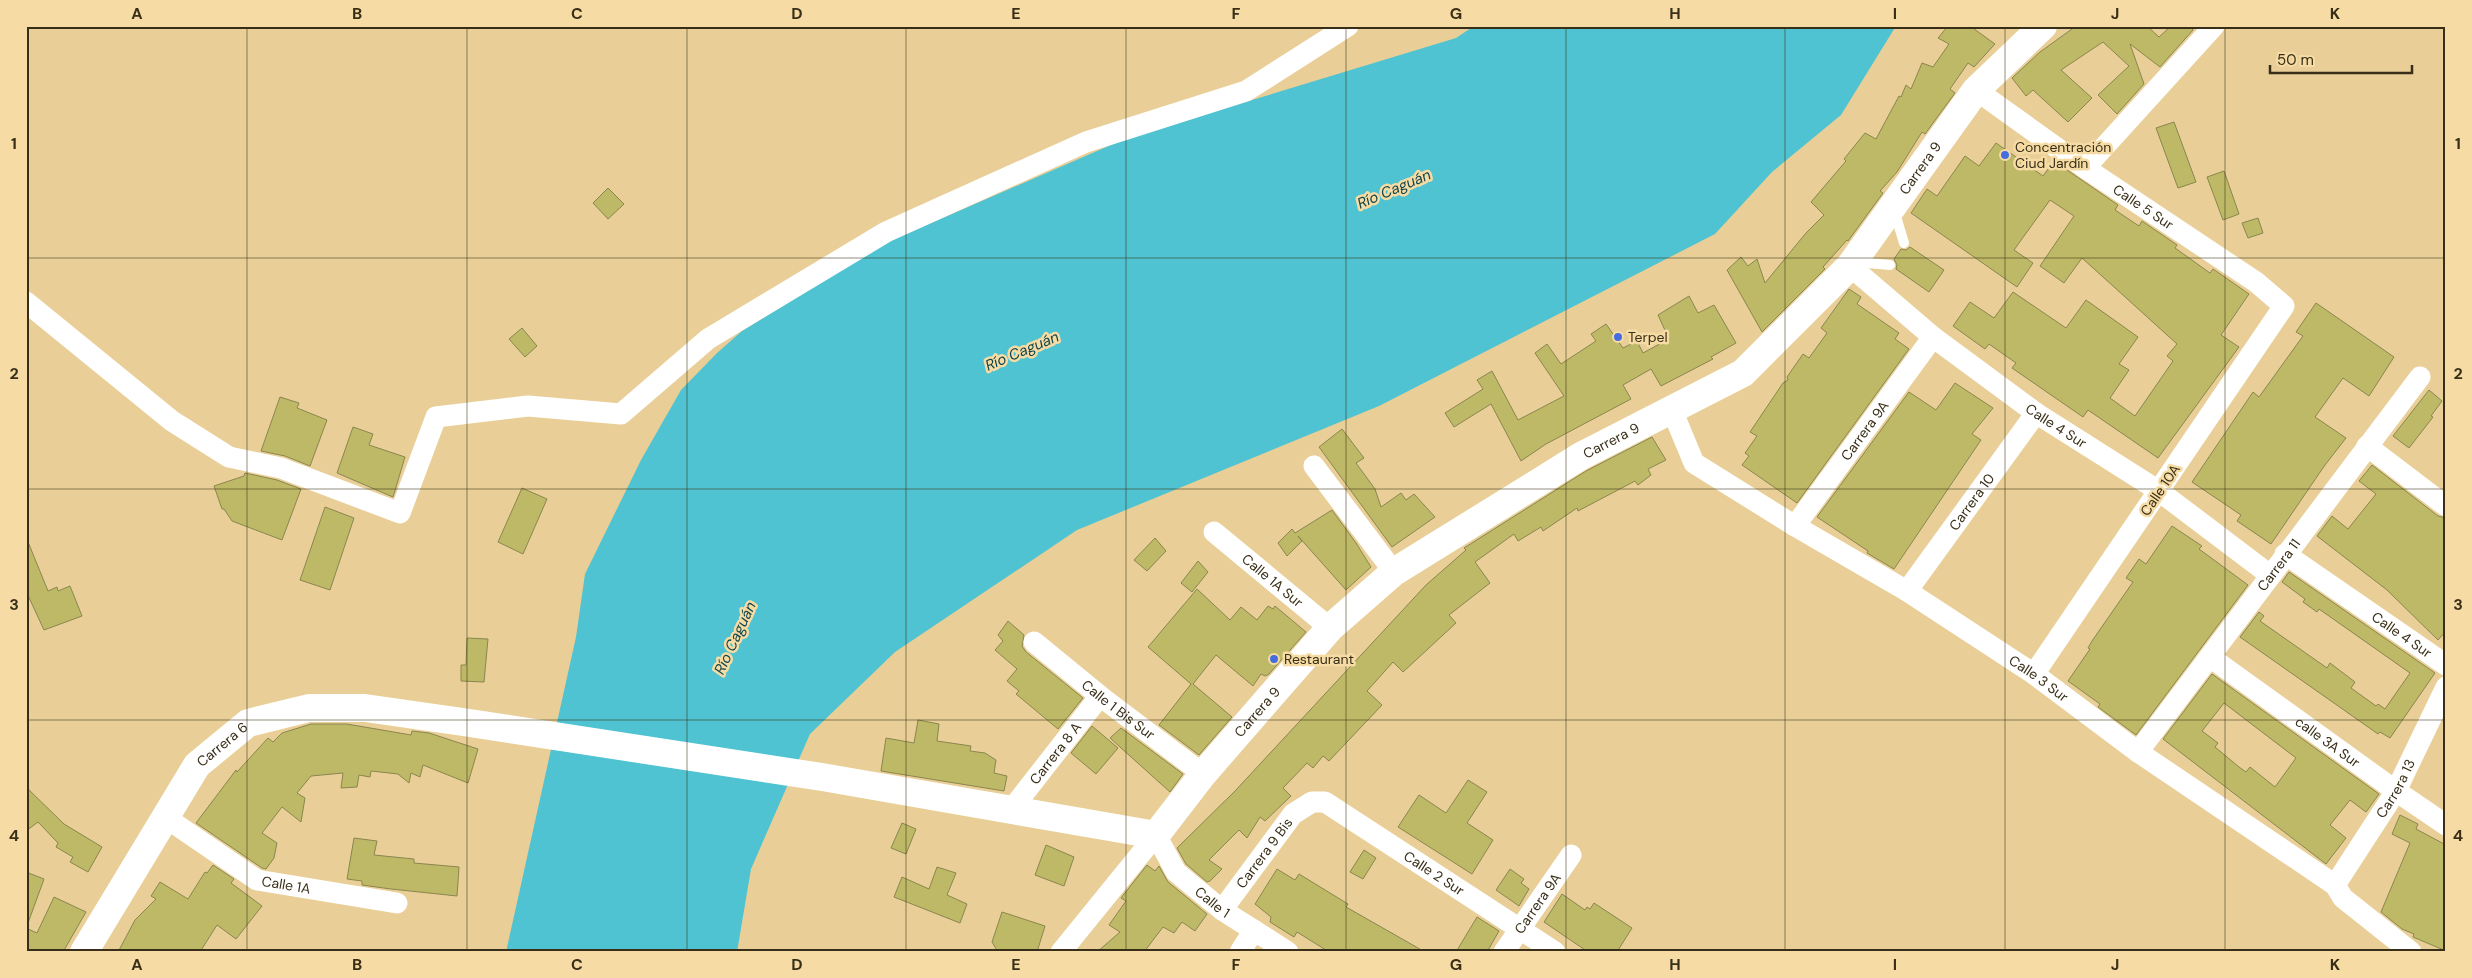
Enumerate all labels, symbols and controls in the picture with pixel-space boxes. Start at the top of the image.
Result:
text: A [131,3,143,24]
text: B [352,3,362,24]
text: C [571,3,583,24]
text: D [791,3,803,24]
text: E [1011,3,1021,24]
text: F [1232,3,1241,24]
text: G [1450,3,1462,24]
text: H [1669,3,1681,24]
text: I [1893,3,1897,24]
text: J [2111,3,2119,24]
text: K [2330,3,2341,24]
scale bar [2270,42,2412,74]
text: 50 m [2277,50,2314,70]
text: 1 [11,133,17,154]
text: 1 [2455,133,2461,154]
street label: Carrera 9 [1895,138,1945,198]
place label: Concentración Ciud Jardín [2015,138,2111,172]
marker: Concentración Ciud Jardín [1999,149,2011,161]
water label: Río Caguán [1354,164,1434,214]
street label: Calle 5 Sur [2109,180,2177,234]
water label: Río Caguán [982,326,1062,376]
place label: Terpel [1628,328,1668,346]
marker: Terpel [1612,331,1624,343]
text: 2 [9,363,19,384]
text: 2 [2453,363,2463,384]
street label: Carrera 9A [1837,397,1892,464]
street label: Calle 4 Sur [2022,399,2090,452]
street label: Carrera 9 [1580,419,1643,463]
street label: Calle 10A [2136,461,2184,519]
street label: Carrera 10 [1945,470,1998,534]
street label: Carrera 11 [2253,535,2304,595]
street label: Calle 1A Sur [1238,550,1307,611]
text: 3 [9,594,19,615]
text: 3 [2453,594,2463,615]
water label: Río Caguán [709,598,761,678]
street label: Calle 4 Sur [2368,608,2435,662]
place label: Restaurant [1284,650,1354,668]
street label: Calle 3 Sur [2006,651,2072,706]
marker: Restaurant [1268,653,1280,665]
street label: Calle 1 Bis Sur [1078,676,1158,743]
street label: Carrera 9 [1230,683,1284,741]
street label: calle 3A Sur [2292,712,2364,771]
street label: Carrera 6 [193,718,251,771]
street label: Carrera 8 A [1025,719,1085,788]
street label: Carrera 13 [2372,756,2419,822]
street label: Carrera 9 Bis [1232,814,1296,892]
text: 4 [9,825,19,846]
text: 4 [2453,825,2463,846]
street label: Calle 2 Sur [1400,847,1468,899]
street label: Carrera 9A [1510,870,1565,937]
street label: Calle 1A [260,872,312,898]
street label: Calle 1 [1191,882,1233,922]
text: A [131,954,143,975]
text: B [352,954,362,975]
text: C [571,954,583,975]
text: D [791,954,803,975]
text: E [1011,954,1021,975]
text: F [1232,954,1241,975]
text: G [1450,954,1462,975]
text: H [1669,954,1681,975]
text: I [1893,954,1897,975]
text: J [2111,954,2119,975]
text: K [2330,954,2341,975]

